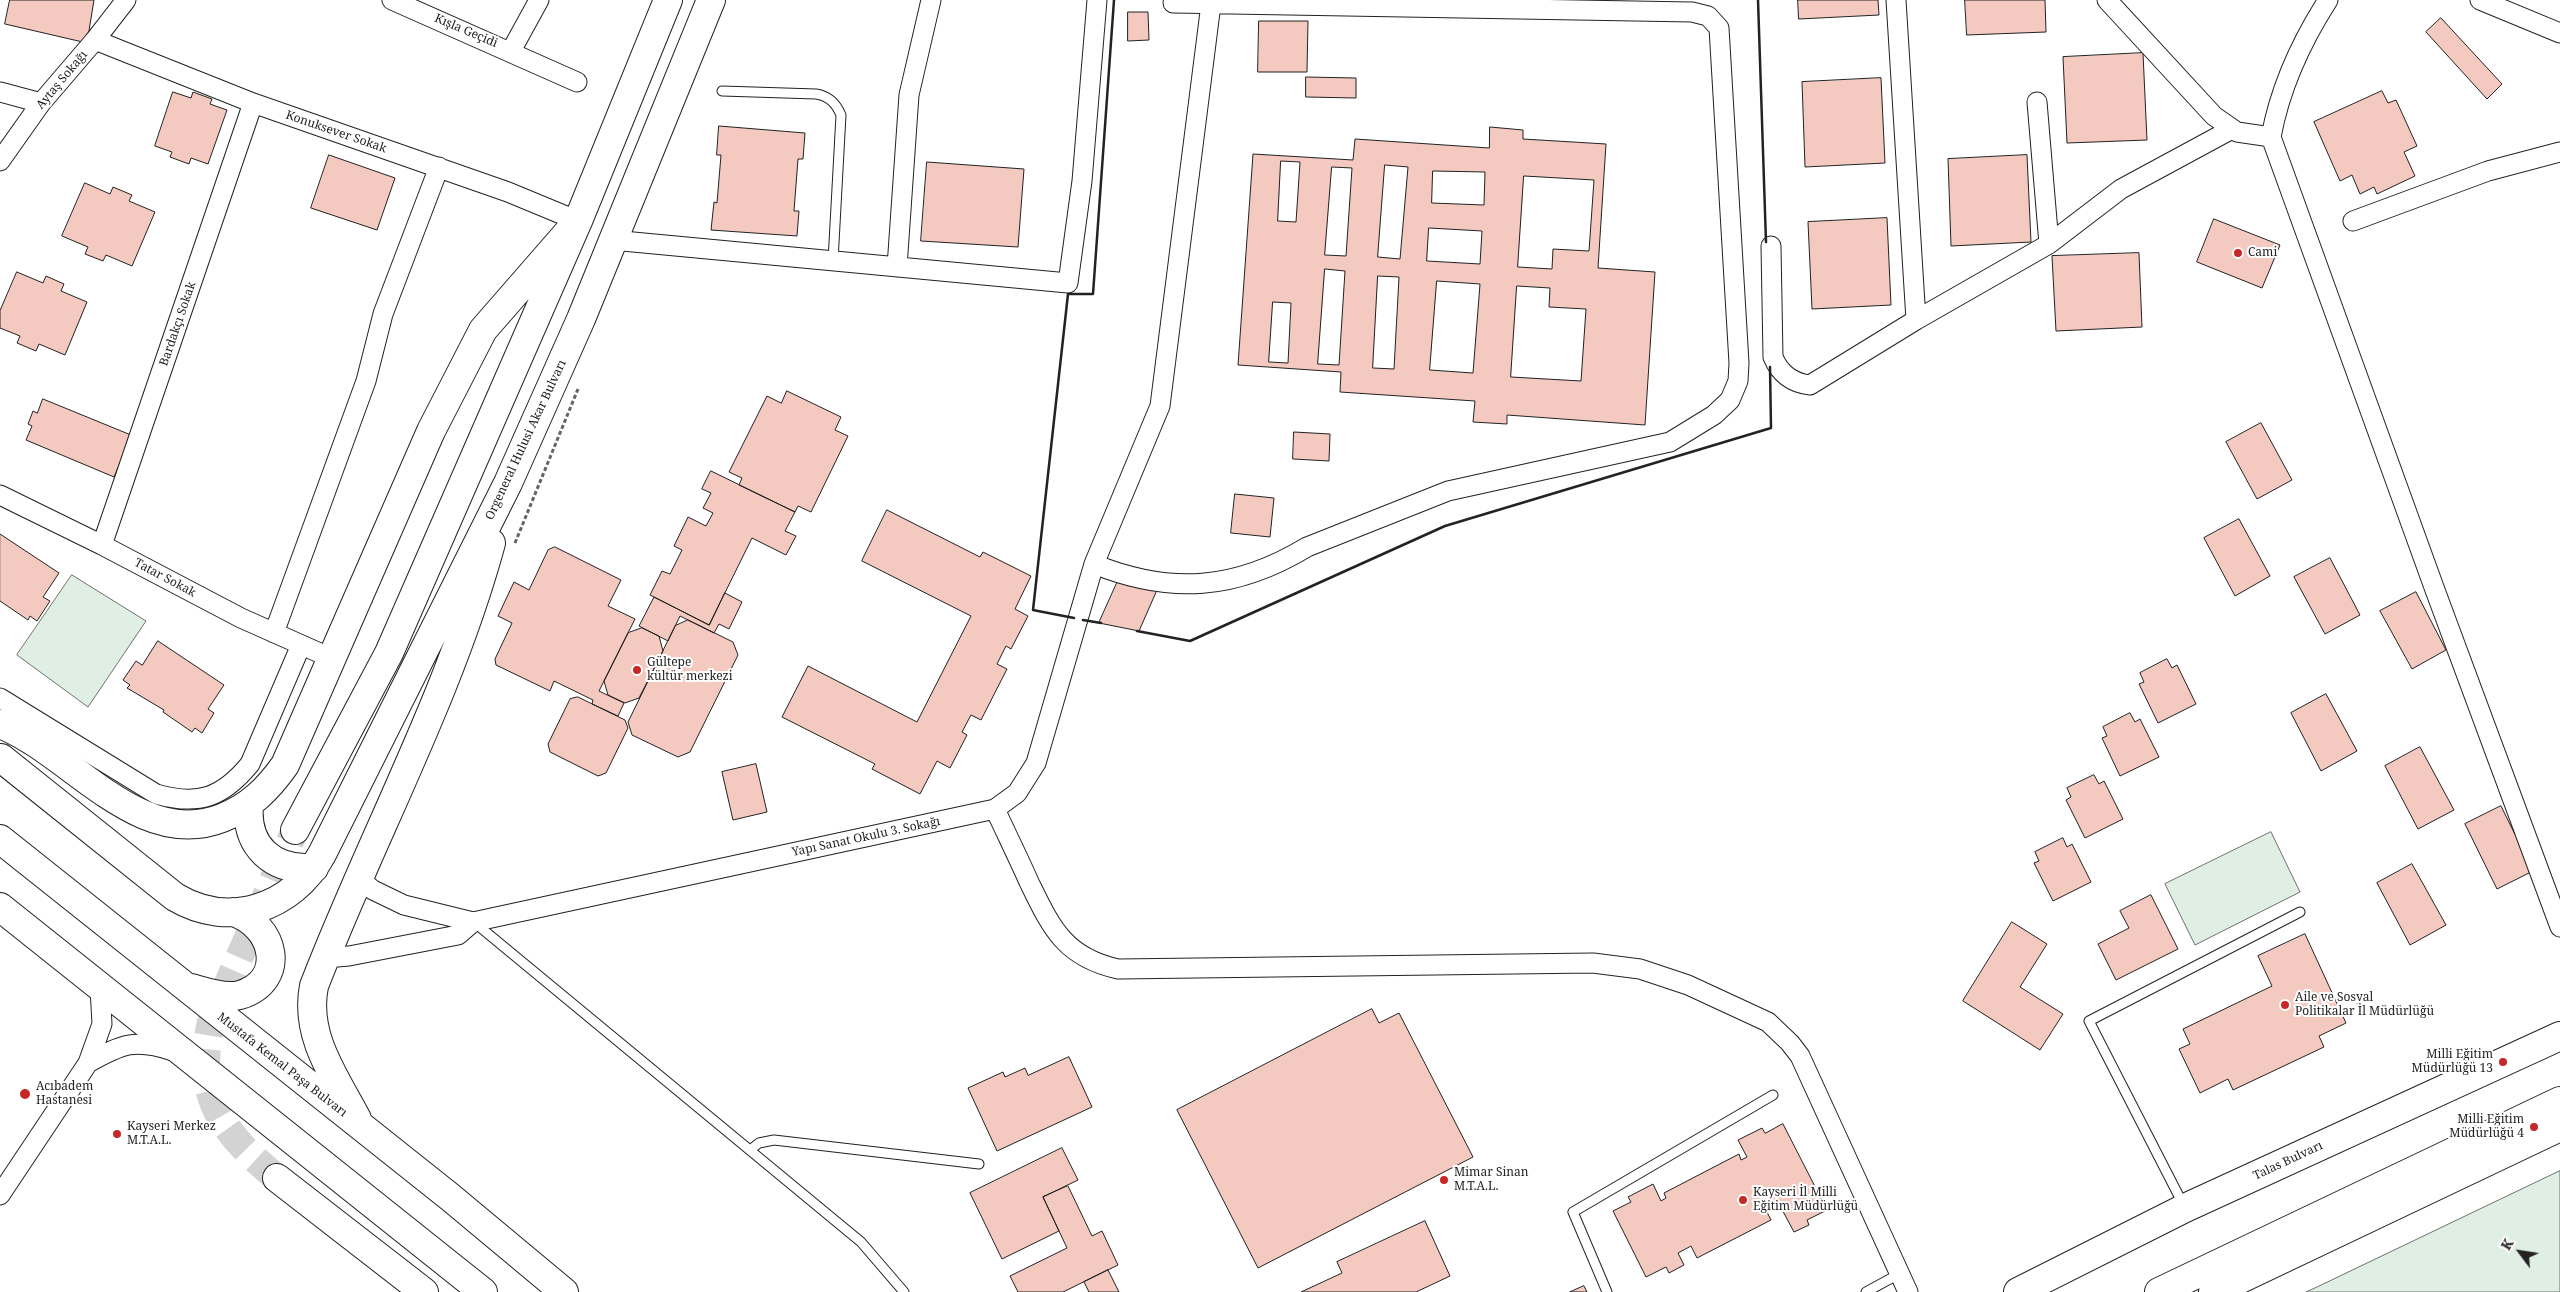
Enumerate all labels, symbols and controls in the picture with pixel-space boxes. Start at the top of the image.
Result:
street label: Kışla Geçidi [432,11,500,51]
street label: Aytaş Sokağı [33,48,91,112]
street label: Konuksever Sokak [284,108,388,156]
place label: Cami [2248,246,2277,260]
marker: Cami [2232,247,2244,259]
street label: Bardakçı Sokak [157,280,199,368]
street label: Orgeneral Hulusi Akar Bulvarı [483,358,569,522]
street label: Tatar Sokak [132,556,198,600]
place label: Gültepe kültür merkezi [647,656,733,684]
marker: Gültepe kültür merkezi [631,664,643,676]
street label: Yapı Sanat Okulu 3. Sokağı [790,814,942,860]
place label: Aile ve Sosyal Politikalar İl Müdürlüğü [2295,991,2434,1019]
marker: Aile ve Sosyal Politikalar İl Müdürlüğü [2279,999,2291,1011]
street label: Mustafa Kemal Paşa Bulvarı [214,1010,350,1120]
place label: Milli Eğitim Müdürlüğü 13 [2412,1048,2493,1076]
marker: Milli Eğitim Müdürlüğü 13 [2497,1056,2509,1068]
place label: Acıbadem Hastanesi [36,1080,93,1108]
marker: Acıbadem Hastanesi [18,1087,32,1101]
place label: Milli Eğitim Müdürlüğü 4 [2449,1113,2524,1141]
place label: Kayseri Merkez M.T.A.L. [127,1120,216,1148]
marker: Milli Eğitim Müdürlüğü 4 [2528,1121,2540,1133]
marker: Kayseri Merkez M.T.A.L. [111,1128,123,1140]
street label: Talas Bulvarı [2251,1139,2325,1183]
place label: Mimar Sinan M.T.A.L. [1454,1166,1529,1194]
marker: Mimar Sinan M.T.A.L. [1438,1174,1450,1186]
place label: Kayseri İl Milli Eğitim Müdürlüğü [1753,1186,1858,1214]
marker: Kayseri İl Milli Eğitim Müdürlüğü [1737,1194,1749,1206]
north arrow [2495,1227,2545,1277]
text: K [2496,1235,2518,1253]

